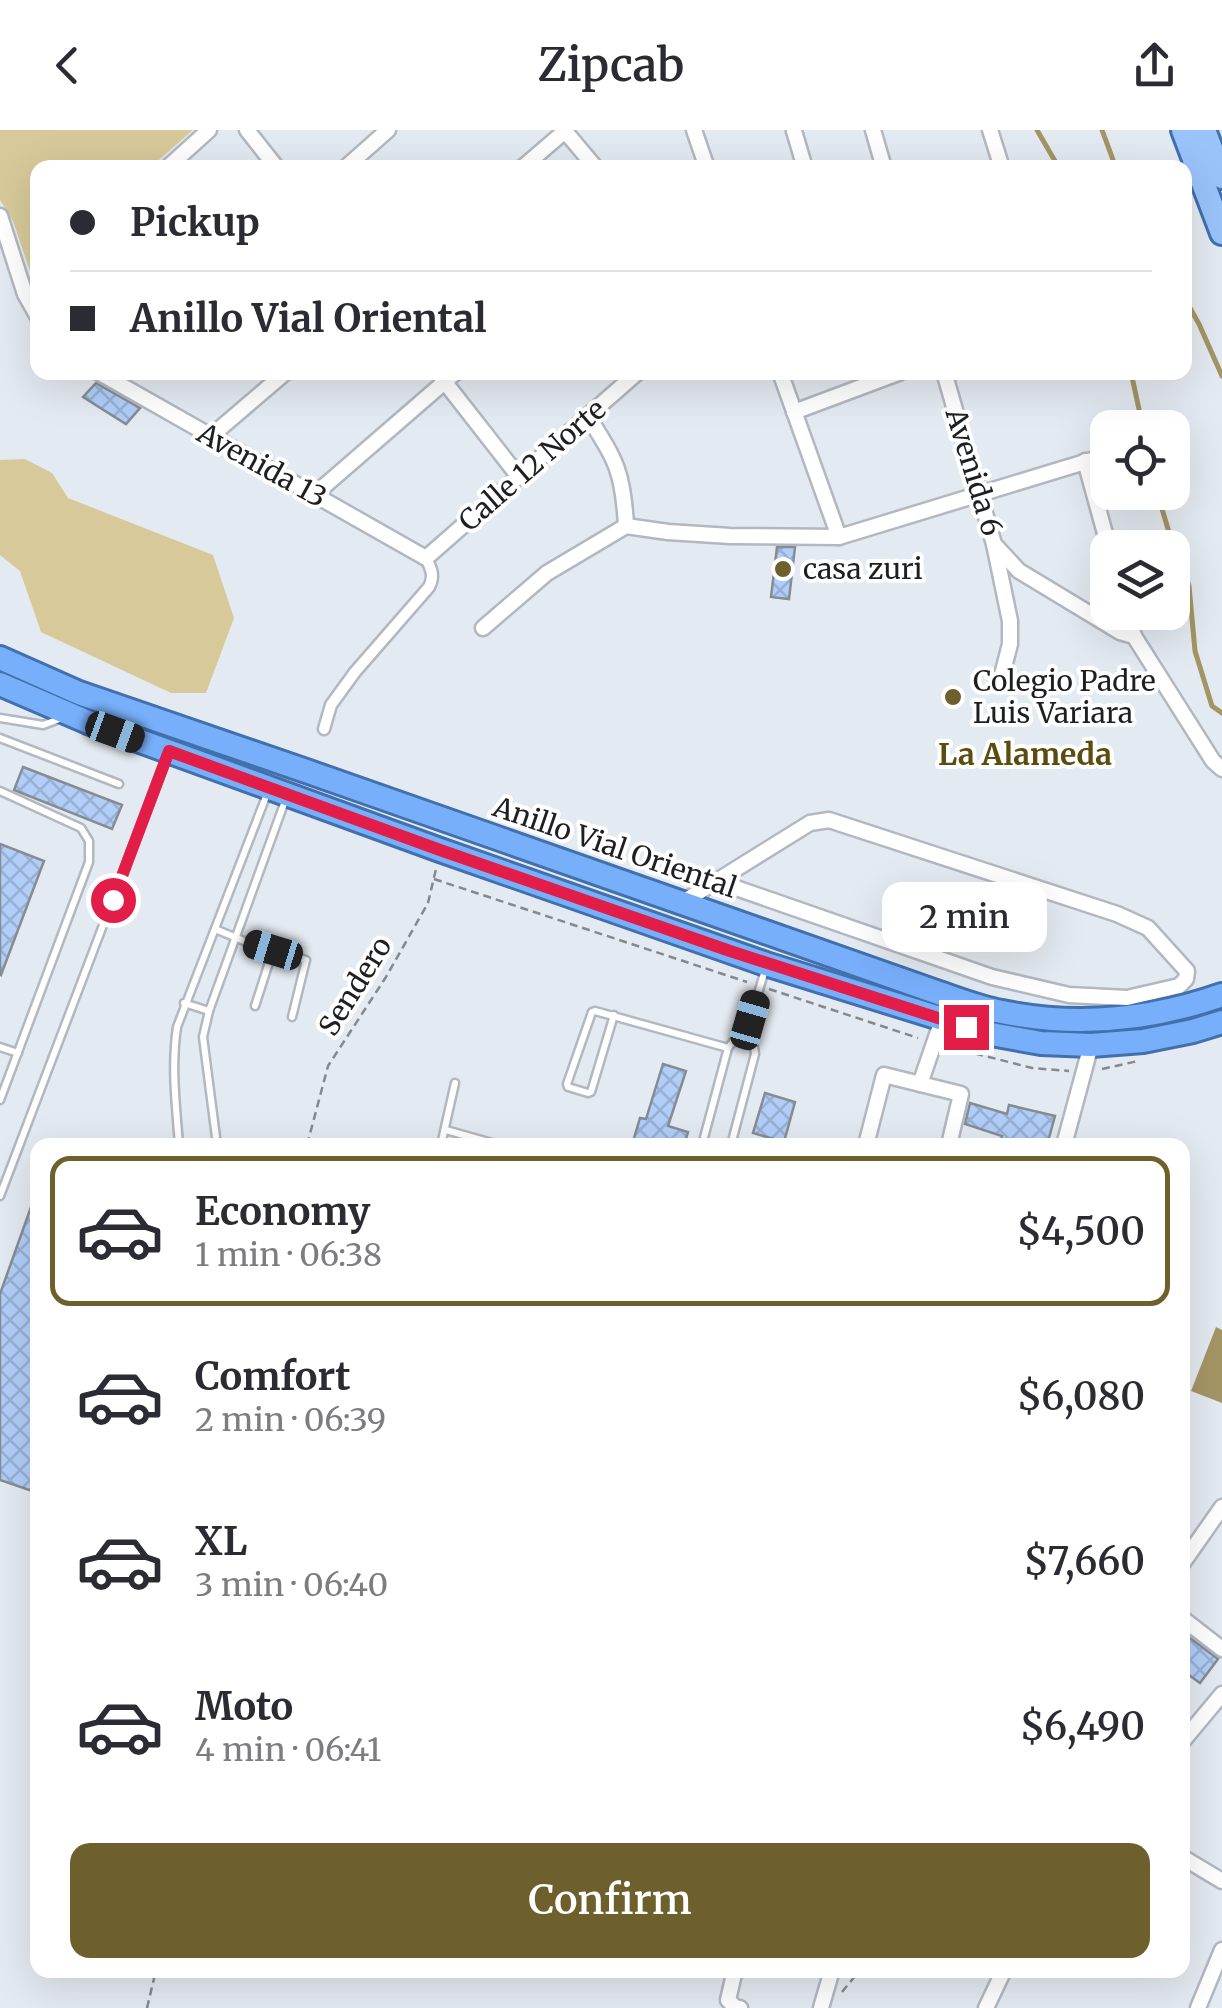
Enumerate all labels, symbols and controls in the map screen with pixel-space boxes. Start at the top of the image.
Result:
text: Zipcab [538,37,684,93]
icon: back [40,38,95,93]
icon: share [1127,38,1182,93]
text: Pickup [130,199,260,246]
text: Anillo Vial Oriental [130,295,487,342]
street label: Calle 12 Norte [451,391,613,539]
street label: Avenida 6 [937,403,1010,540]
map controls [1090,410,1190,630]
button: locate [1090,410,1190,510]
street label: Avenida 13 [190,414,333,515]
button: layers [1090,530,1190,630]
place label: casa zuri [803,551,923,587]
marker: casa zuri [772,558,794,580]
place label: Colegio Padre Luis Variara [973,663,1156,731]
marker: Colegio Padre Luis Variara [942,686,964,708]
car [82,708,148,756]
district label: La Alameda [938,735,1112,773]
street label: Anillo Vial Oriental [488,788,742,906]
route start [91,878,136,923]
callout: 2 min [884,882,1048,952]
text: 2 min [919,897,1010,937]
car [240,927,306,973]
street label: Sendero [311,930,399,1042]
car [727,987,773,1053]
route end [944,1005,989,1050]
icon: car [75,1186,165,1276]
text: Economy [195,1188,370,1235]
text: $4,500 [1017,1208,1145,1255]
text: 1 min · 06:38 [195,1235,382,1275]
icon: car [75,1351,165,1441]
text: Comfort [195,1353,351,1400]
text: $6,080 [1017,1373,1145,1420]
text: 2 min · 06:39 [195,1400,386,1440]
icon: car [75,1516,165,1606]
text: XL [195,1518,247,1565]
text: $7,660 [1024,1538,1145,1585]
text: 3 min · 06:40 [195,1565,388,1605]
icon: car [75,1681,165,1771]
text: Moto [195,1683,293,1730]
text: $6,490 [1020,1703,1145,1750]
text: 4 min · 06:41 [195,1730,381,1770]
button: Confirm [70,1843,1150,1958]

